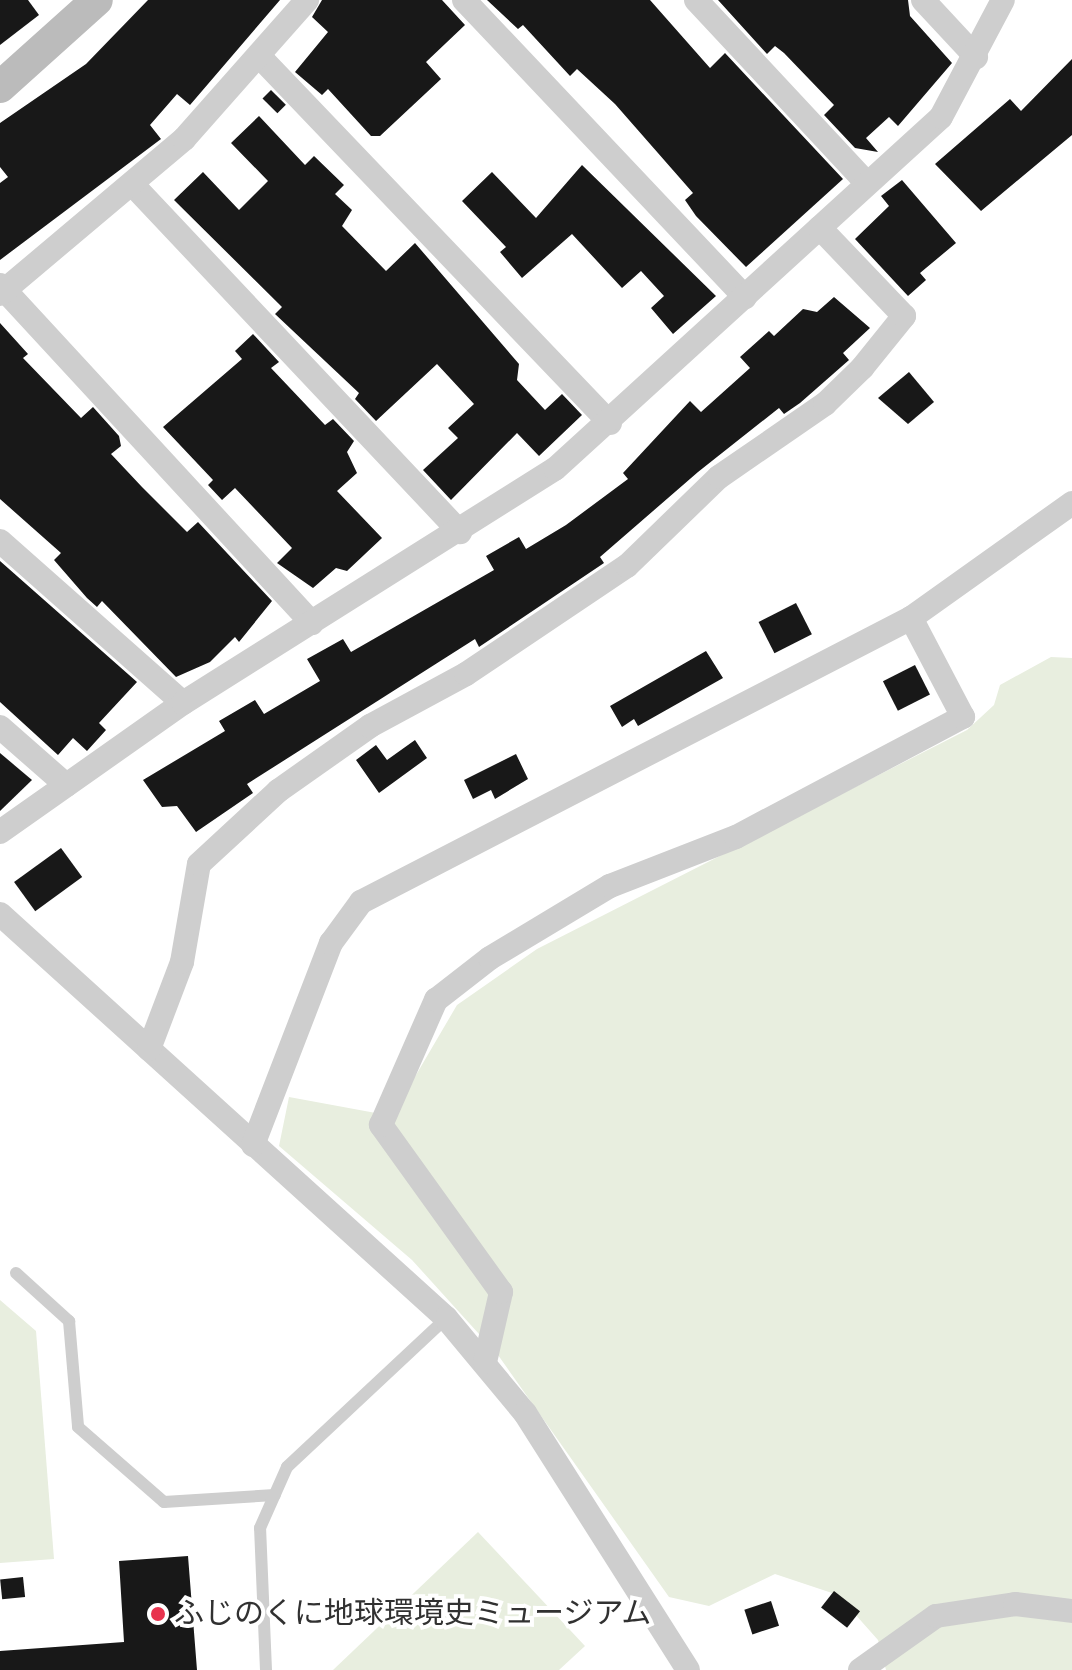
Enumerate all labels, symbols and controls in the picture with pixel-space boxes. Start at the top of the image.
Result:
place label: ふじのくに地球環境史ミュージアム [174,1596,654,1632]
marker: ふじのくに地球環境史ミュージアム [149,1605,167,1623]

